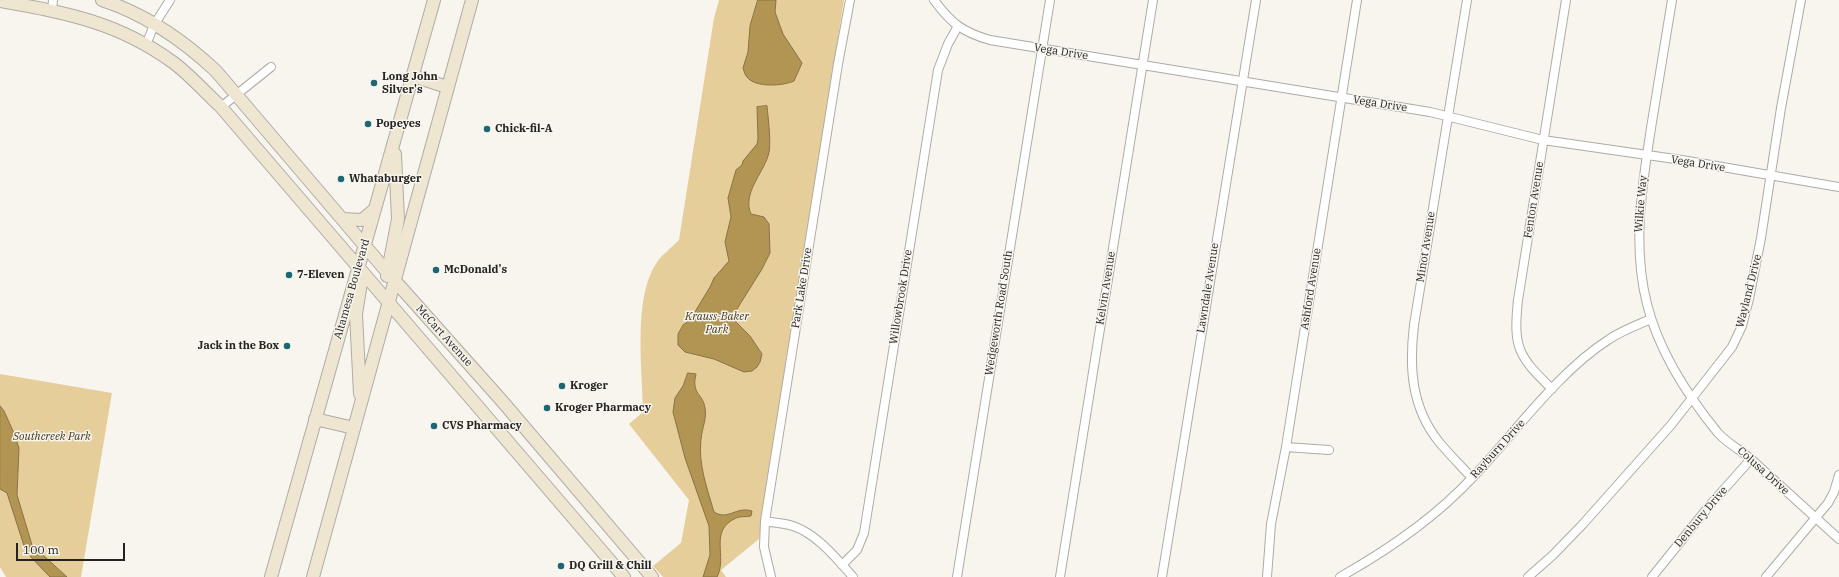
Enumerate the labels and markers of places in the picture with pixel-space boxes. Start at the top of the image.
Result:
place label: Long John Silver's [382,70,438,96]
marker: Long John Silver's [369,78,379,88]
place label: Popeyes [376,117,421,131]
marker: Popeyes [363,119,373,129]
place label: Chick-fil-A [495,122,552,136]
marker: Chick-fil-A [482,124,492,134]
place label: Whataburger [349,172,421,186]
marker: Whataburger [336,174,346,184]
place label: McDonald's [444,263,507,277]
marker: McDonald's [431,265,441,275]
place label: 7-Eleven [297,268,344,282]
marker: 7-Eleven [284,270,294,280]
place label: Jack in the Box [198,339,279,353]
marker: Jack in the Box [282,341,292,351]
place label: Kroger [570,379,608,393]
marker: Kroger [557,381,567,391]
place label: Kroger Pharmacy [555,401,651,415]
marker: Kroger Pharmacy [542,403,552,413]
place label: CVS Pharmacy [442,419,522,433]
marker: CVS Pharmacy [429,421,439,431]
place label: DQ Grill & Chill [569,559,652,573]
marker: DQ Grill & Chill [556,561,566,571]

